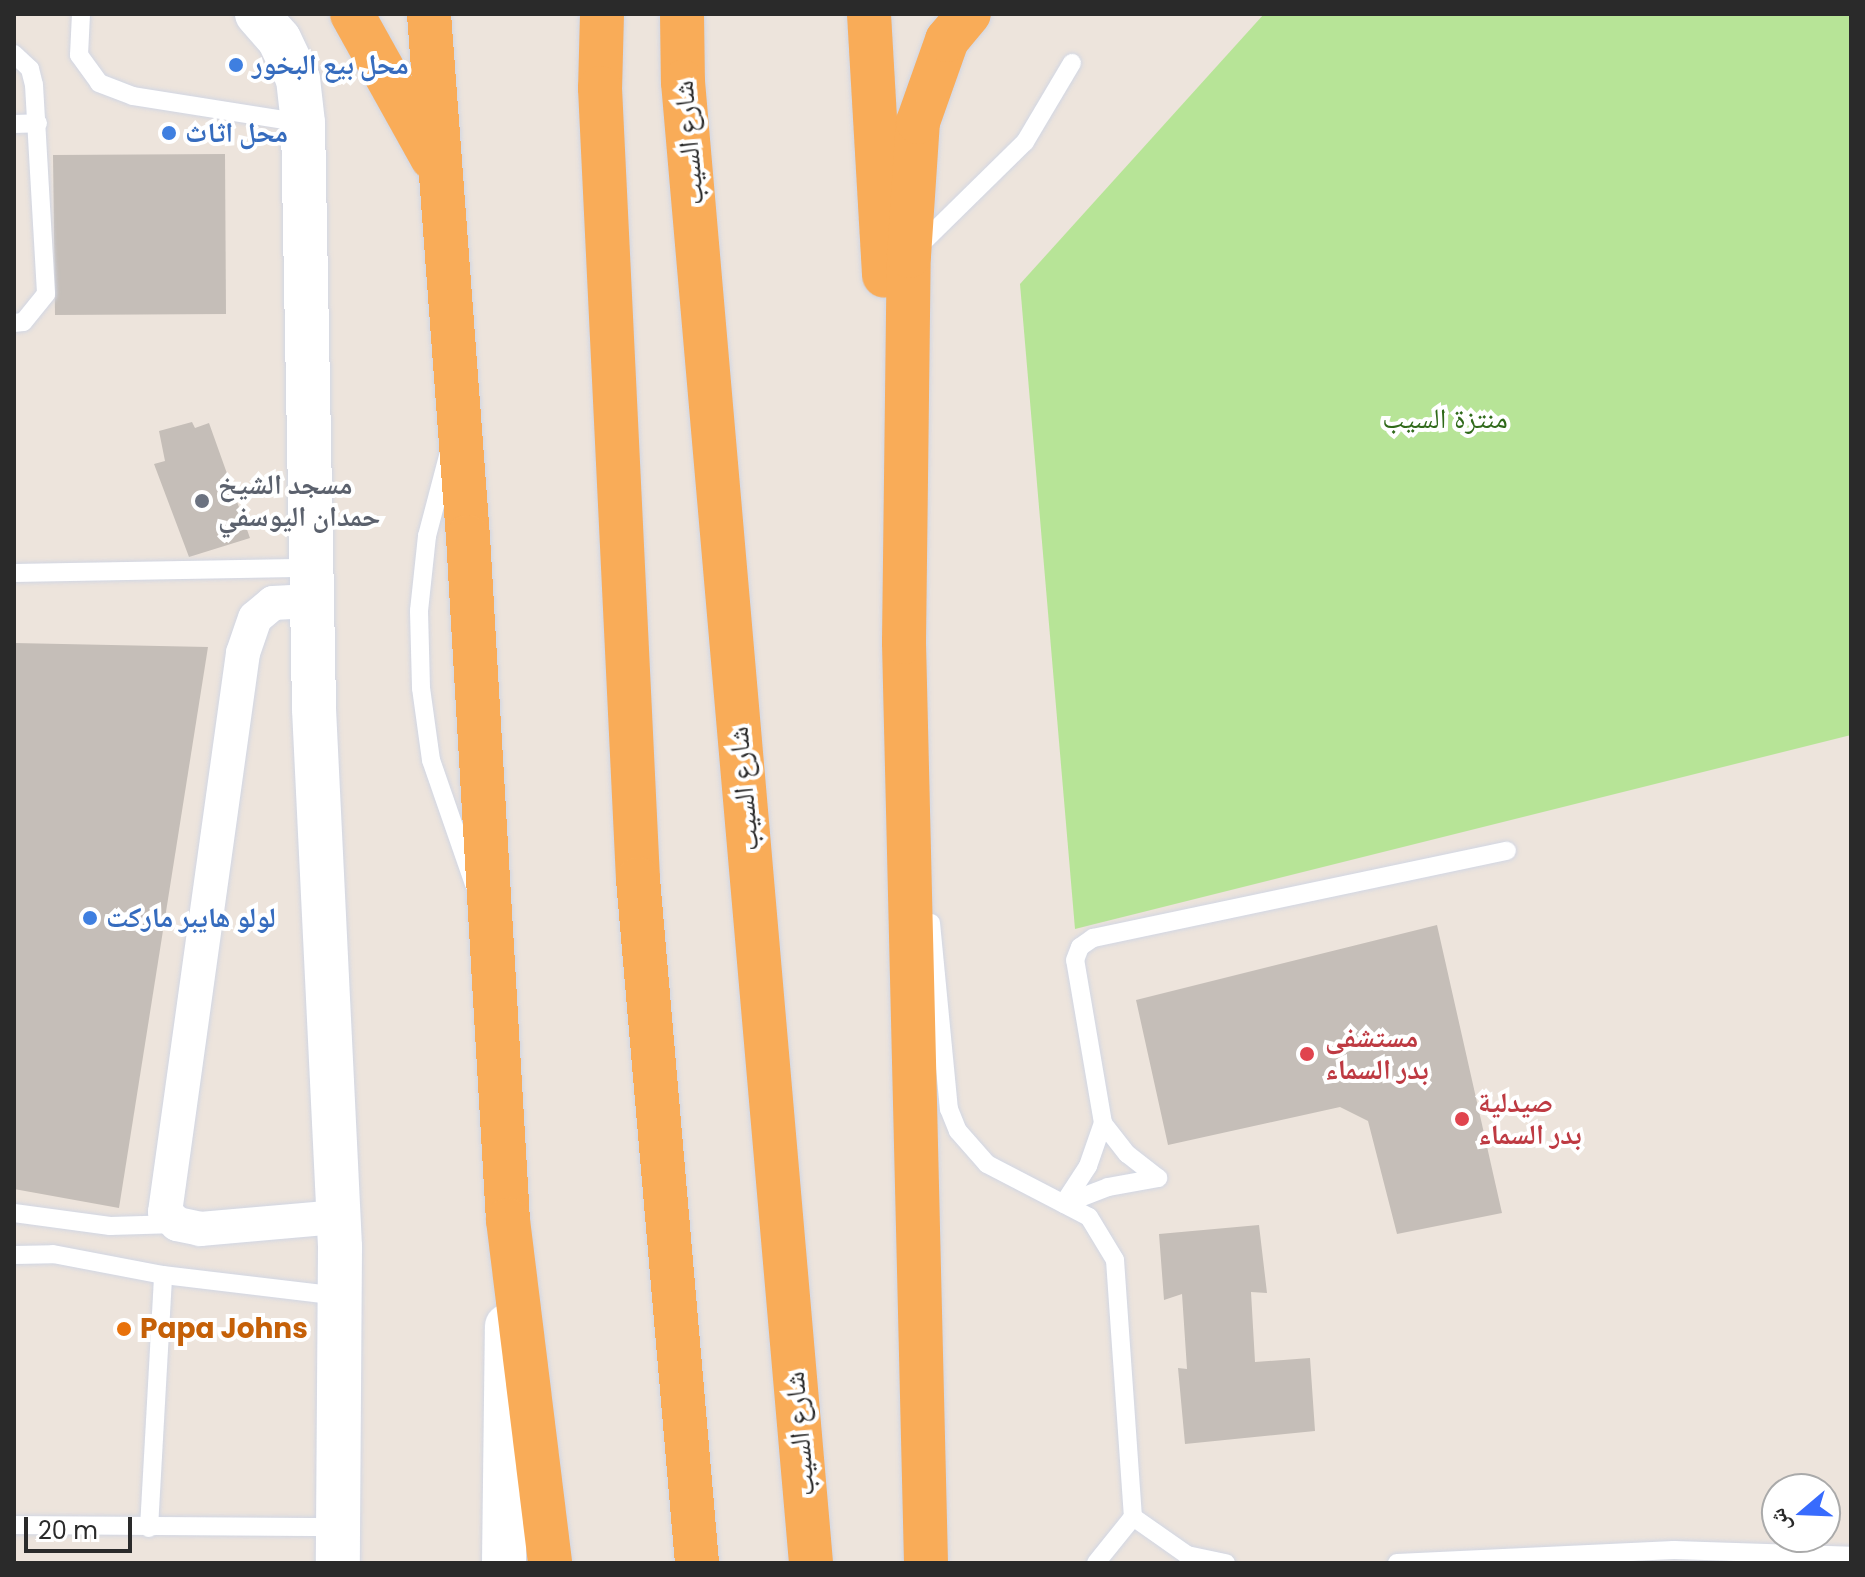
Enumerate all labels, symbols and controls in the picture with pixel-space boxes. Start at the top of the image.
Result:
place label: محل بيع البخور [252,48,409,82]
marker: محل بيع البخور [227,56,245,74]
street label: شارع السيب [667,79,711,207]
place label: محل اثاث [185,116,288,150]
marker: محل اثاث [160,124,178,142]
park label: منتزة السيب [1382,402,1508,436]
place label: مسجد الشيخ حمدان اليوسفي [218,468,380,534]
marker: مسجد الشيخ حمدان اليوسفي [193,492,211,510]
street label: شارع السيب [722,725,766,853]
place label: لولو هايبر ماركت [106,901,276,935]
marker: لولو هايبر ماركت [81,909,99,927]
place label: مستشفى بدر السماء [1325,1021,1429,1087]
marker: مستشفى بدر السماء [1296,1043,1318,1065]
place label: صيدلية بدر السماء [1478,1086,1582,1152]
marker: صيدلية بدر السماء [1453,1110,1471,1128]
place label: Papa Johns [140,1312,308,1346]
marker: Papa Johns [115,1320,133,1338]
street label: شارع السيب [778,1370,822,1498]
north arrow [1761,1473,1841,1553]
scale bar [28,1501,136,1551]
text: ش [1761,1504,1798,1536]
text: 20 m [38,1514,98,1547]

